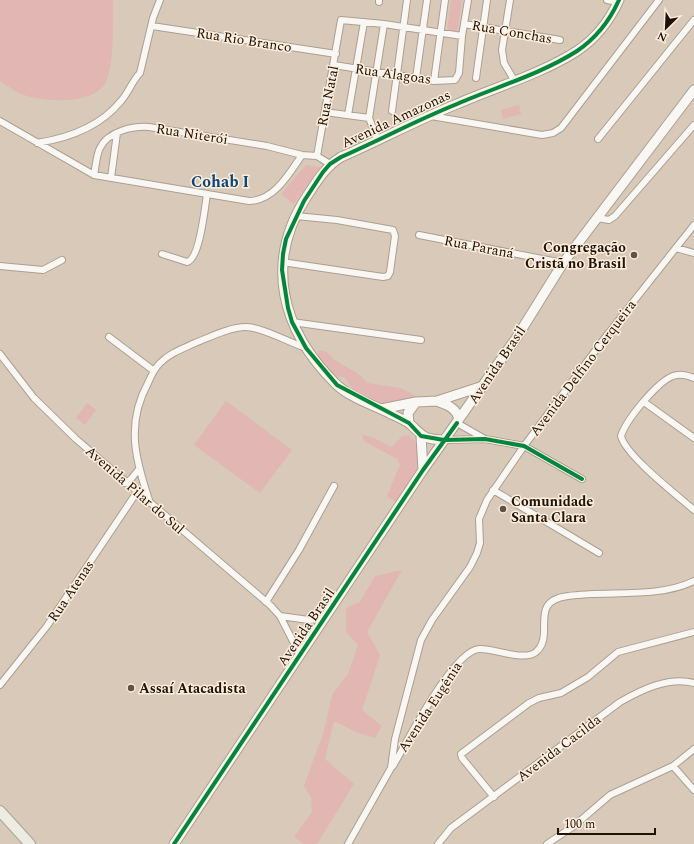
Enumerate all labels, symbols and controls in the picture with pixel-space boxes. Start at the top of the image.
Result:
north arrow [646,8,686,48]
street label: Rua Conchas [470,15,554,49]
street label: Rua Rio Branco [195,22,293,58]
text: N [655,27,670,46]
street label: Rua Alagoas [354,58,432,90]
street label: Rua Natal [312,64,344,128]
street label: Avenida Amazonas [338,84,454,154]
street label: Rua Niterói [155,118,229,150]
district label: Cohab I [191,170,249,194]
street label: Rua Paraná [442,230,516,264]
place label: Congregação Cristã no Brasil [525,237,626,274]
marker: Congregação Cristã no Brasil [629,250,639,260]
street label: Avenida Delfino Cerqueira [525,295,641,441]
street label: Avenida Brasil [463,322,531,408]
street label: Avenida Pilar do Sul [81,441,189,539]
place label: Comunidade Santa Clara [511,491,593,528]
marker: Comunidade Santa Clara [498,504,508,514]
street label: Rua Atenas [43,556,99,626]
street label: Avenida Brasil [272,584,340,670]
street label: Avenida Eugênia [393,657,467,757]
place label: Assaí Atacadista [139,678,247,699]
marker: Assaí Atacadista [126,683,136,693]
street label: Avenida Cacilda [512,709,606,787]
scale bar [558,810,655,836]
text: 100 m [564,815,595,834]

